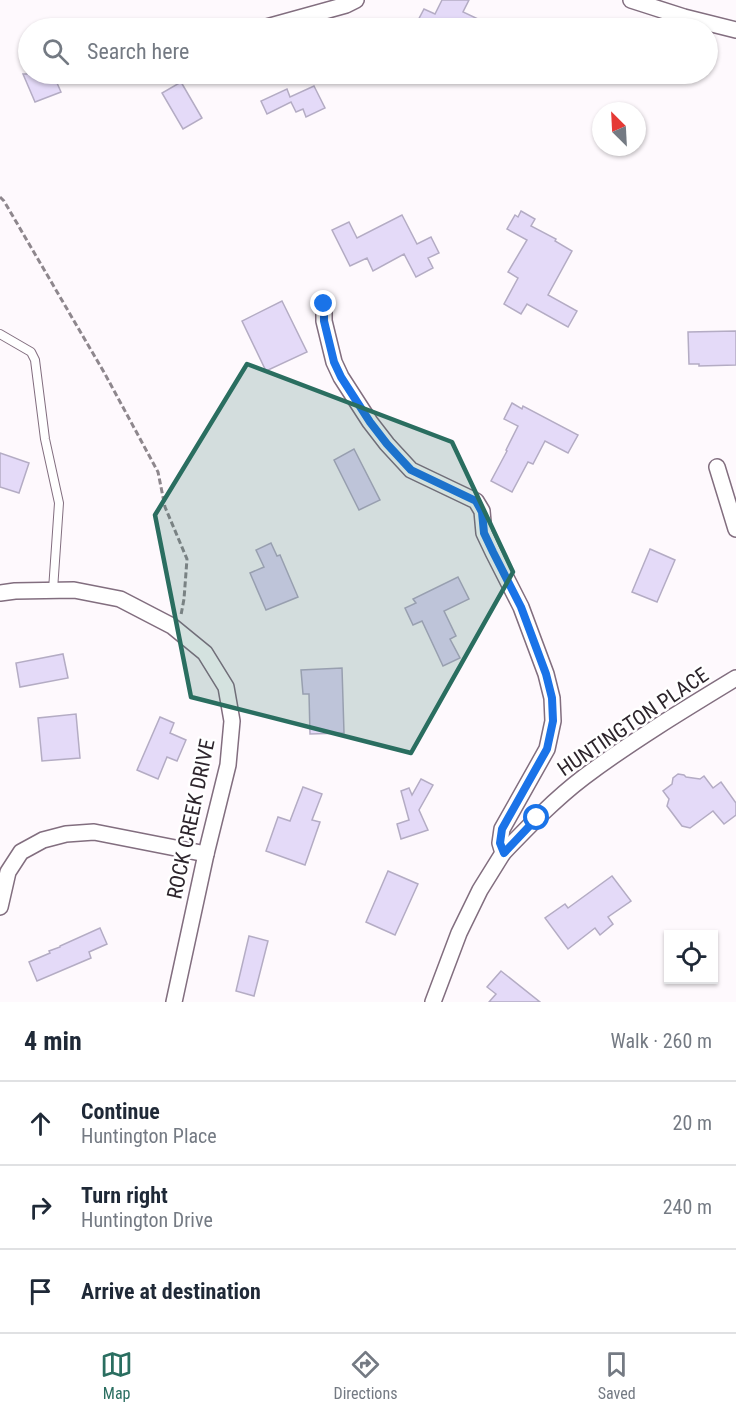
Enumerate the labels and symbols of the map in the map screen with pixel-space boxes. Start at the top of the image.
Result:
north arrow [592,102,646,156]
route end [310,290,336,316]
street label: HUNTINGTON PLACE [553,663,713,781]
street label: ROCK CREEK DRIVE [162,737,220,901]
route start [523,804,549,830]

